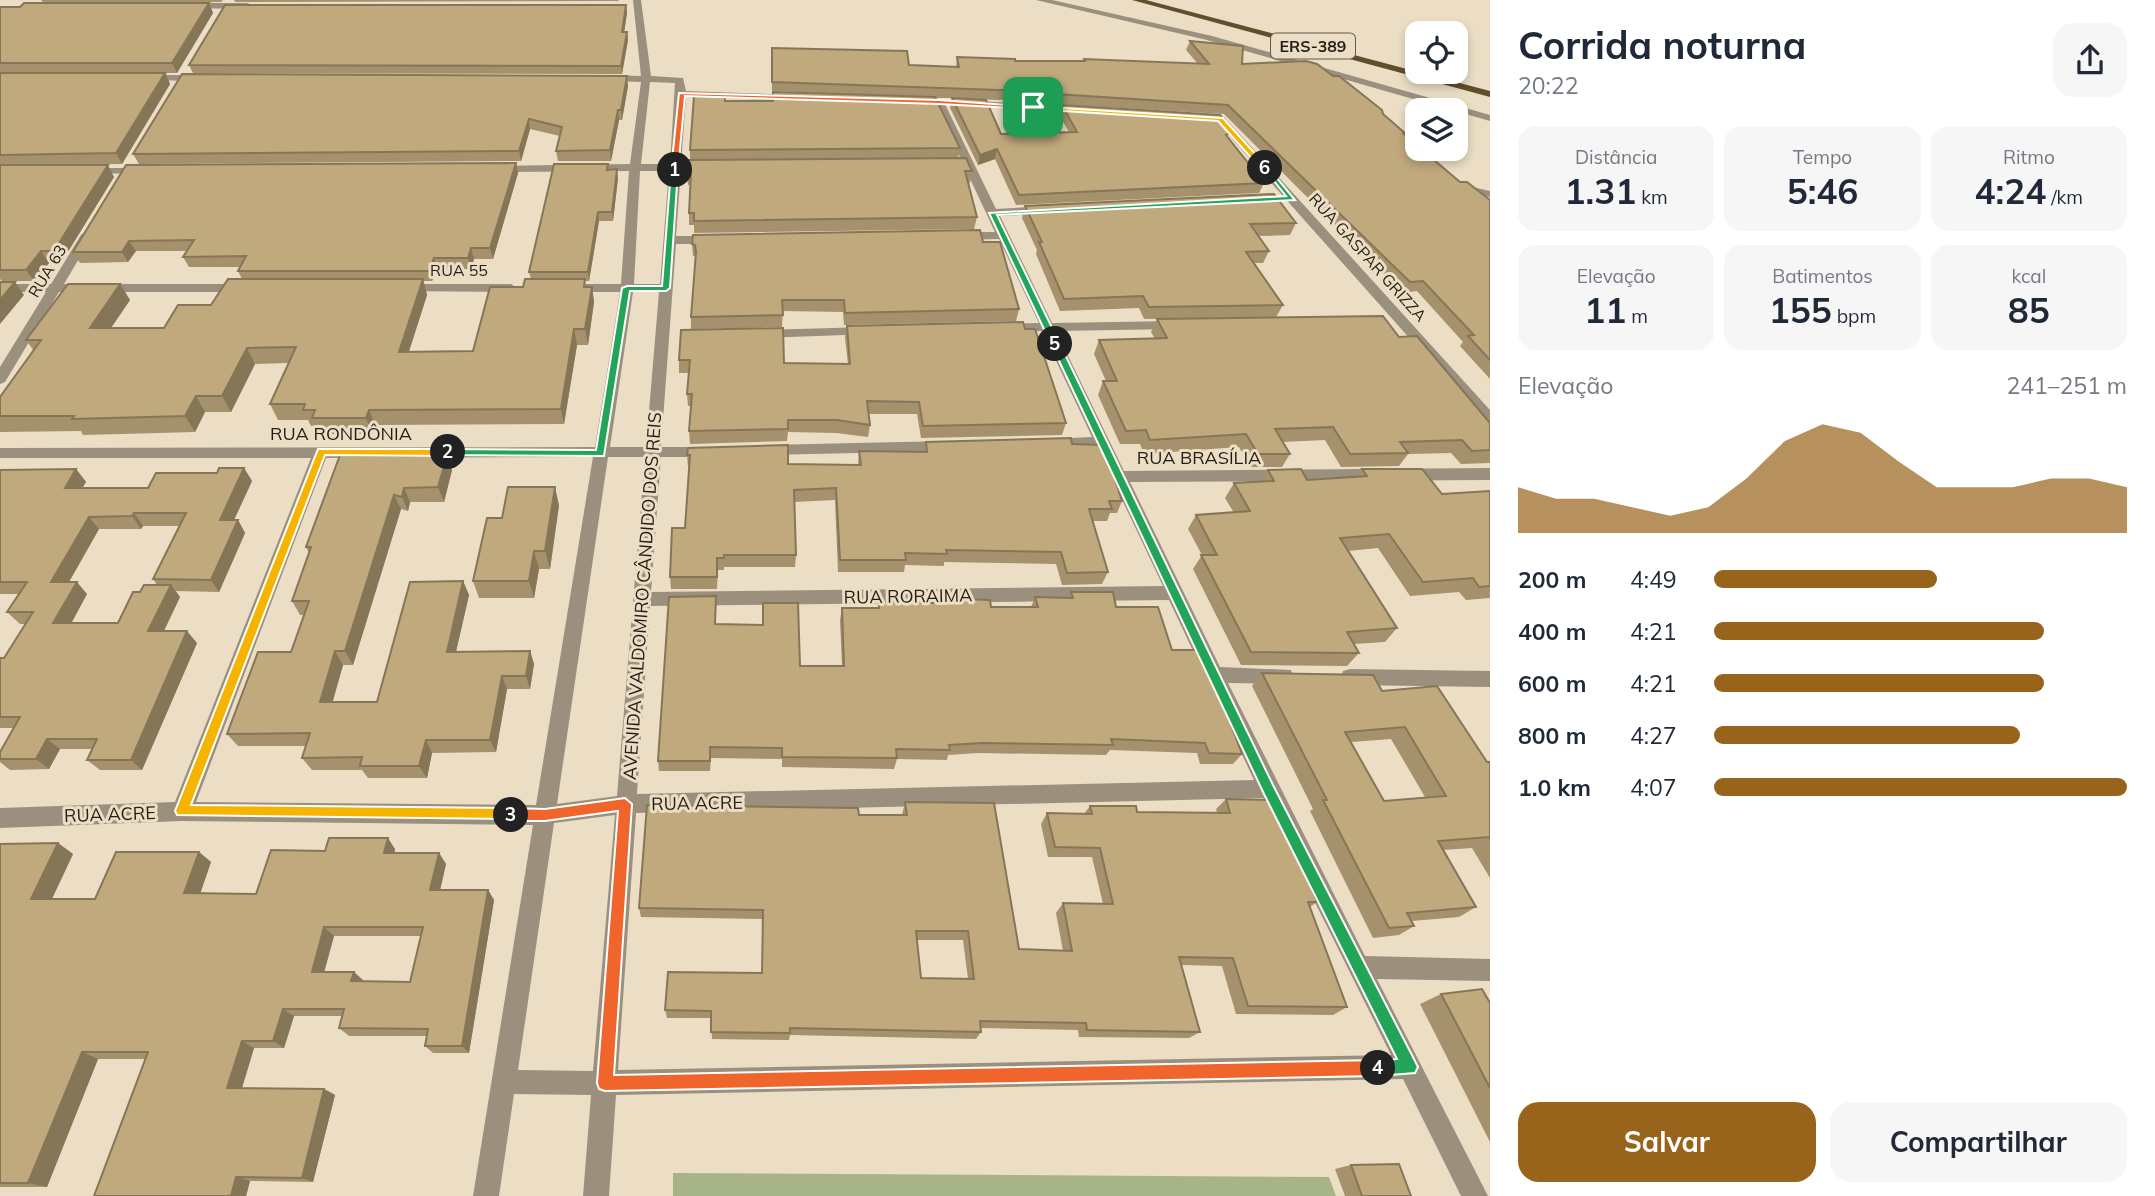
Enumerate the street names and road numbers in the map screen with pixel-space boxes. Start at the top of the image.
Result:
road number: ERS-389 [1271,34,1355,58]
street label: RUA GASPAR GRIZZA [1305,189,1431,325]
street label: RUA 63 [24,241,70,301]
street label: RUA 55 [430,260,488,280]
street label: AVENIDA VALDOMIRO CÂNDIDO DOS REIS [618,411,666,781]
street label: RUA RONDÔNIA [270,422,412,445]
street label: RUA BRASÍLIA [1137,446,1261,469]
street label: RUA RORAIMA [844,583,972,609]
street label: RUA ACRE [651,791,743,815]
street label: RUA ACRE [64,801,156,827]

